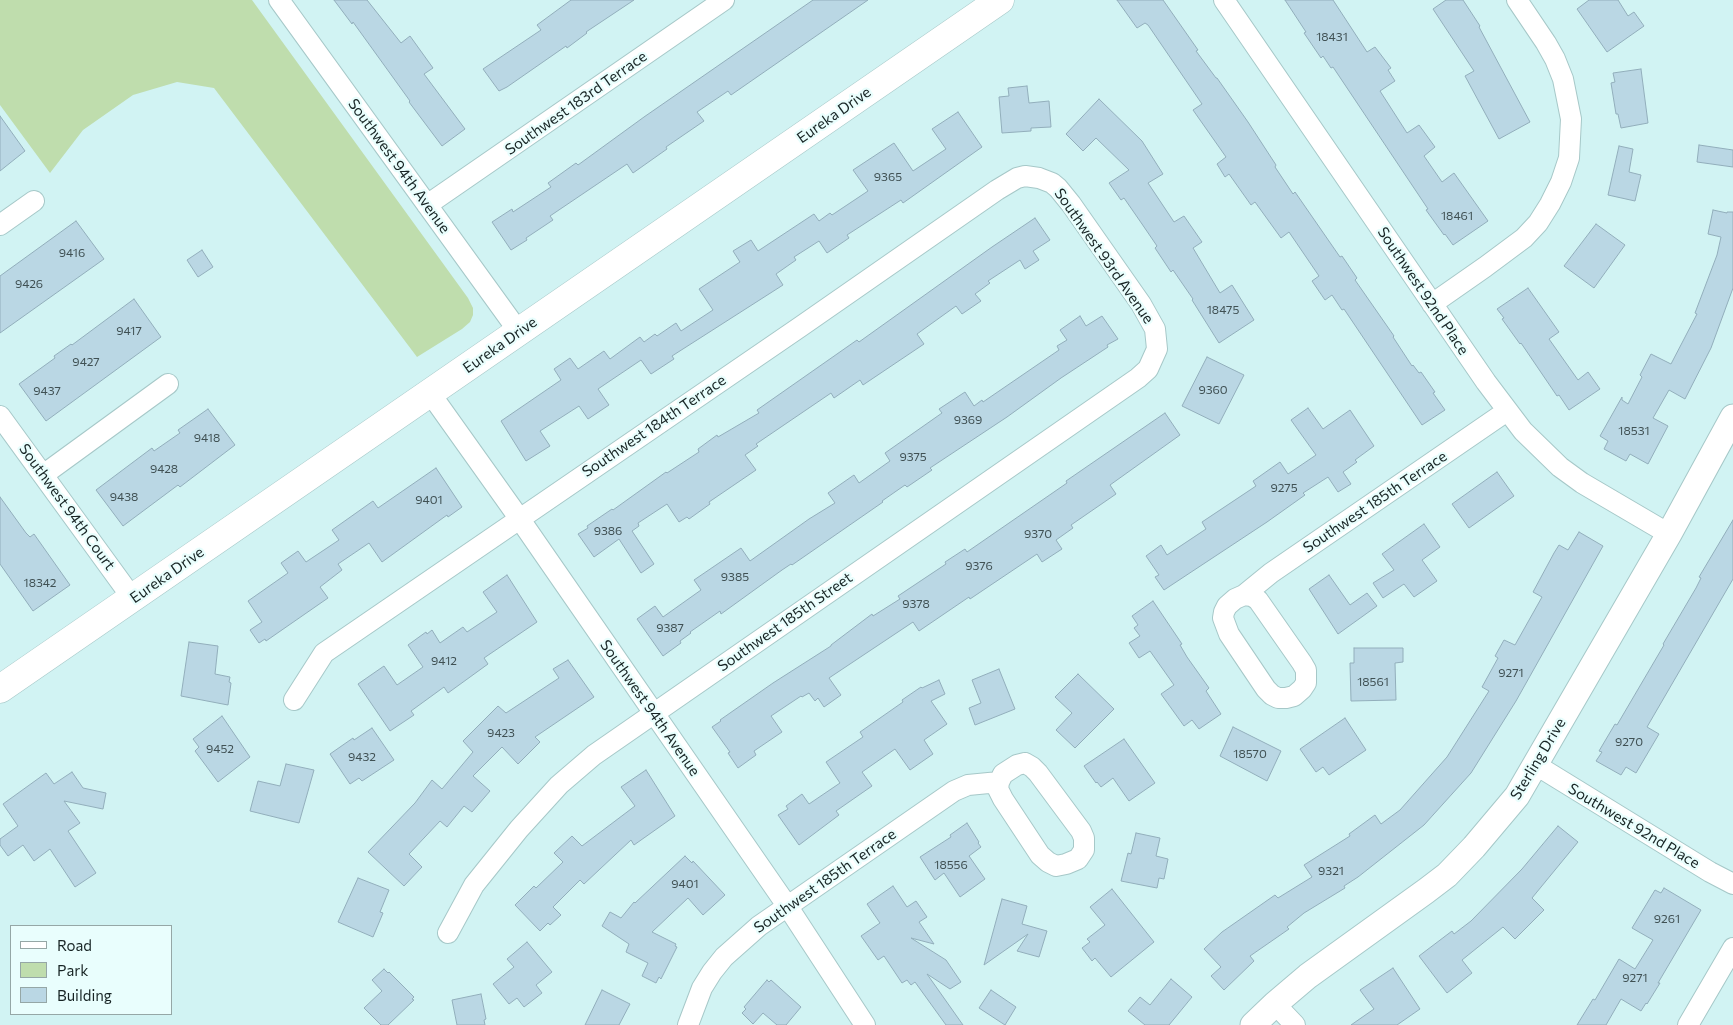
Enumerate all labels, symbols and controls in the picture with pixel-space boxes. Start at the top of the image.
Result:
house number: 18431 [1316,30,1348,44]
street label: Southwest 183rd Terrace [502,47,650,159]
street label: Eureka Drive [794,83,874,147]
street label: Southwest 94th Avenue [344,95,454,237]
house number: 9365 [874,170,902,184]
street label: Southwest 93rd Avenue [1050,185,1158,327]
house number: 18461 [1441,209,1473,223]
street label: Southwest 92nd Place [1374,224,1472,358]
house number: 9416 [59,246,85,260]
house number: 9426 [15,277,43,291]
house number: 18475 [1207,303,1239,317]
street label: Eureka Drive [460,313,540,377]
house number: 9417 [116,324,142,338]
house number: 9427 [72,355,100,369]
street label: Southwest 184th Terrace [579,371,729,481]
house number: 9360 [1198,383,1228,397]
house number: 9437 [33,384,61,398]
house number: 9369 [954,413,982,427]
house number: 18531 [1618,424,1650,438]
house number: 9418 [194,431,220,445]
street label: Southwest 94th Court [15,440,119,574]
street label: Southwest 185th Terrace [1300,447,1450,557]
house number: 9375 [899,450,927,464]
house number: 9428 [150,462,178,476]
house number: 9275 [1270,481,1298,495]
house number: 9438 [110,490,138,504]
house number: 9401 [415,493,443,507]
house number: 9386 [594,524,622,538]
house number: 9370 [1024,527,1052,541]
street label: Eureka Drive [127,543,207,607]
house number: 9376 [965,559,993,573]
street label: Southwest 185th Street [714,569,856,675]
house number: 9385 [721,570,749,584]
house number: 18342 [24,576,56,590]
house number: 9378 [902,597,930,611]
house number: 9387 [656,621,684,635]
street label: Southwest 94th Avenue [596,637,704,779]
house number: 9412 [431,654,457,668]
house number: 9271 [1498,666,1524,680]
house number: 18561 [1357,675,1389,689]
street label: Sterling Drive [1507,715,1569,803]
house number: 9423 [487,726,515,740]
house number: 9270 [1615,735,1643,749]
house number: 9452 [206,742,234,756]
house number: 18570 [1233,747,1267,761]
house number: 9432 [348,750,376,764]
street label: Southwest 92nd Place [1565,780,1703,872]
street label: Southwest 185th Terrace [750,825,900,937]
house number: 18556 [934,858,968,872]
house number: 9321 [1318,864,1344,878]
house number: 9401 [671,877,699,891]
house number: 9261 [1654,912,1680,926]
legend [10,925,172,1015]
text: Road [57,936,92,954]
text: Park [57,961,88,979]
house number: 9271 [1622,971,1648,985]
text: Building [57,986,112,1004]

